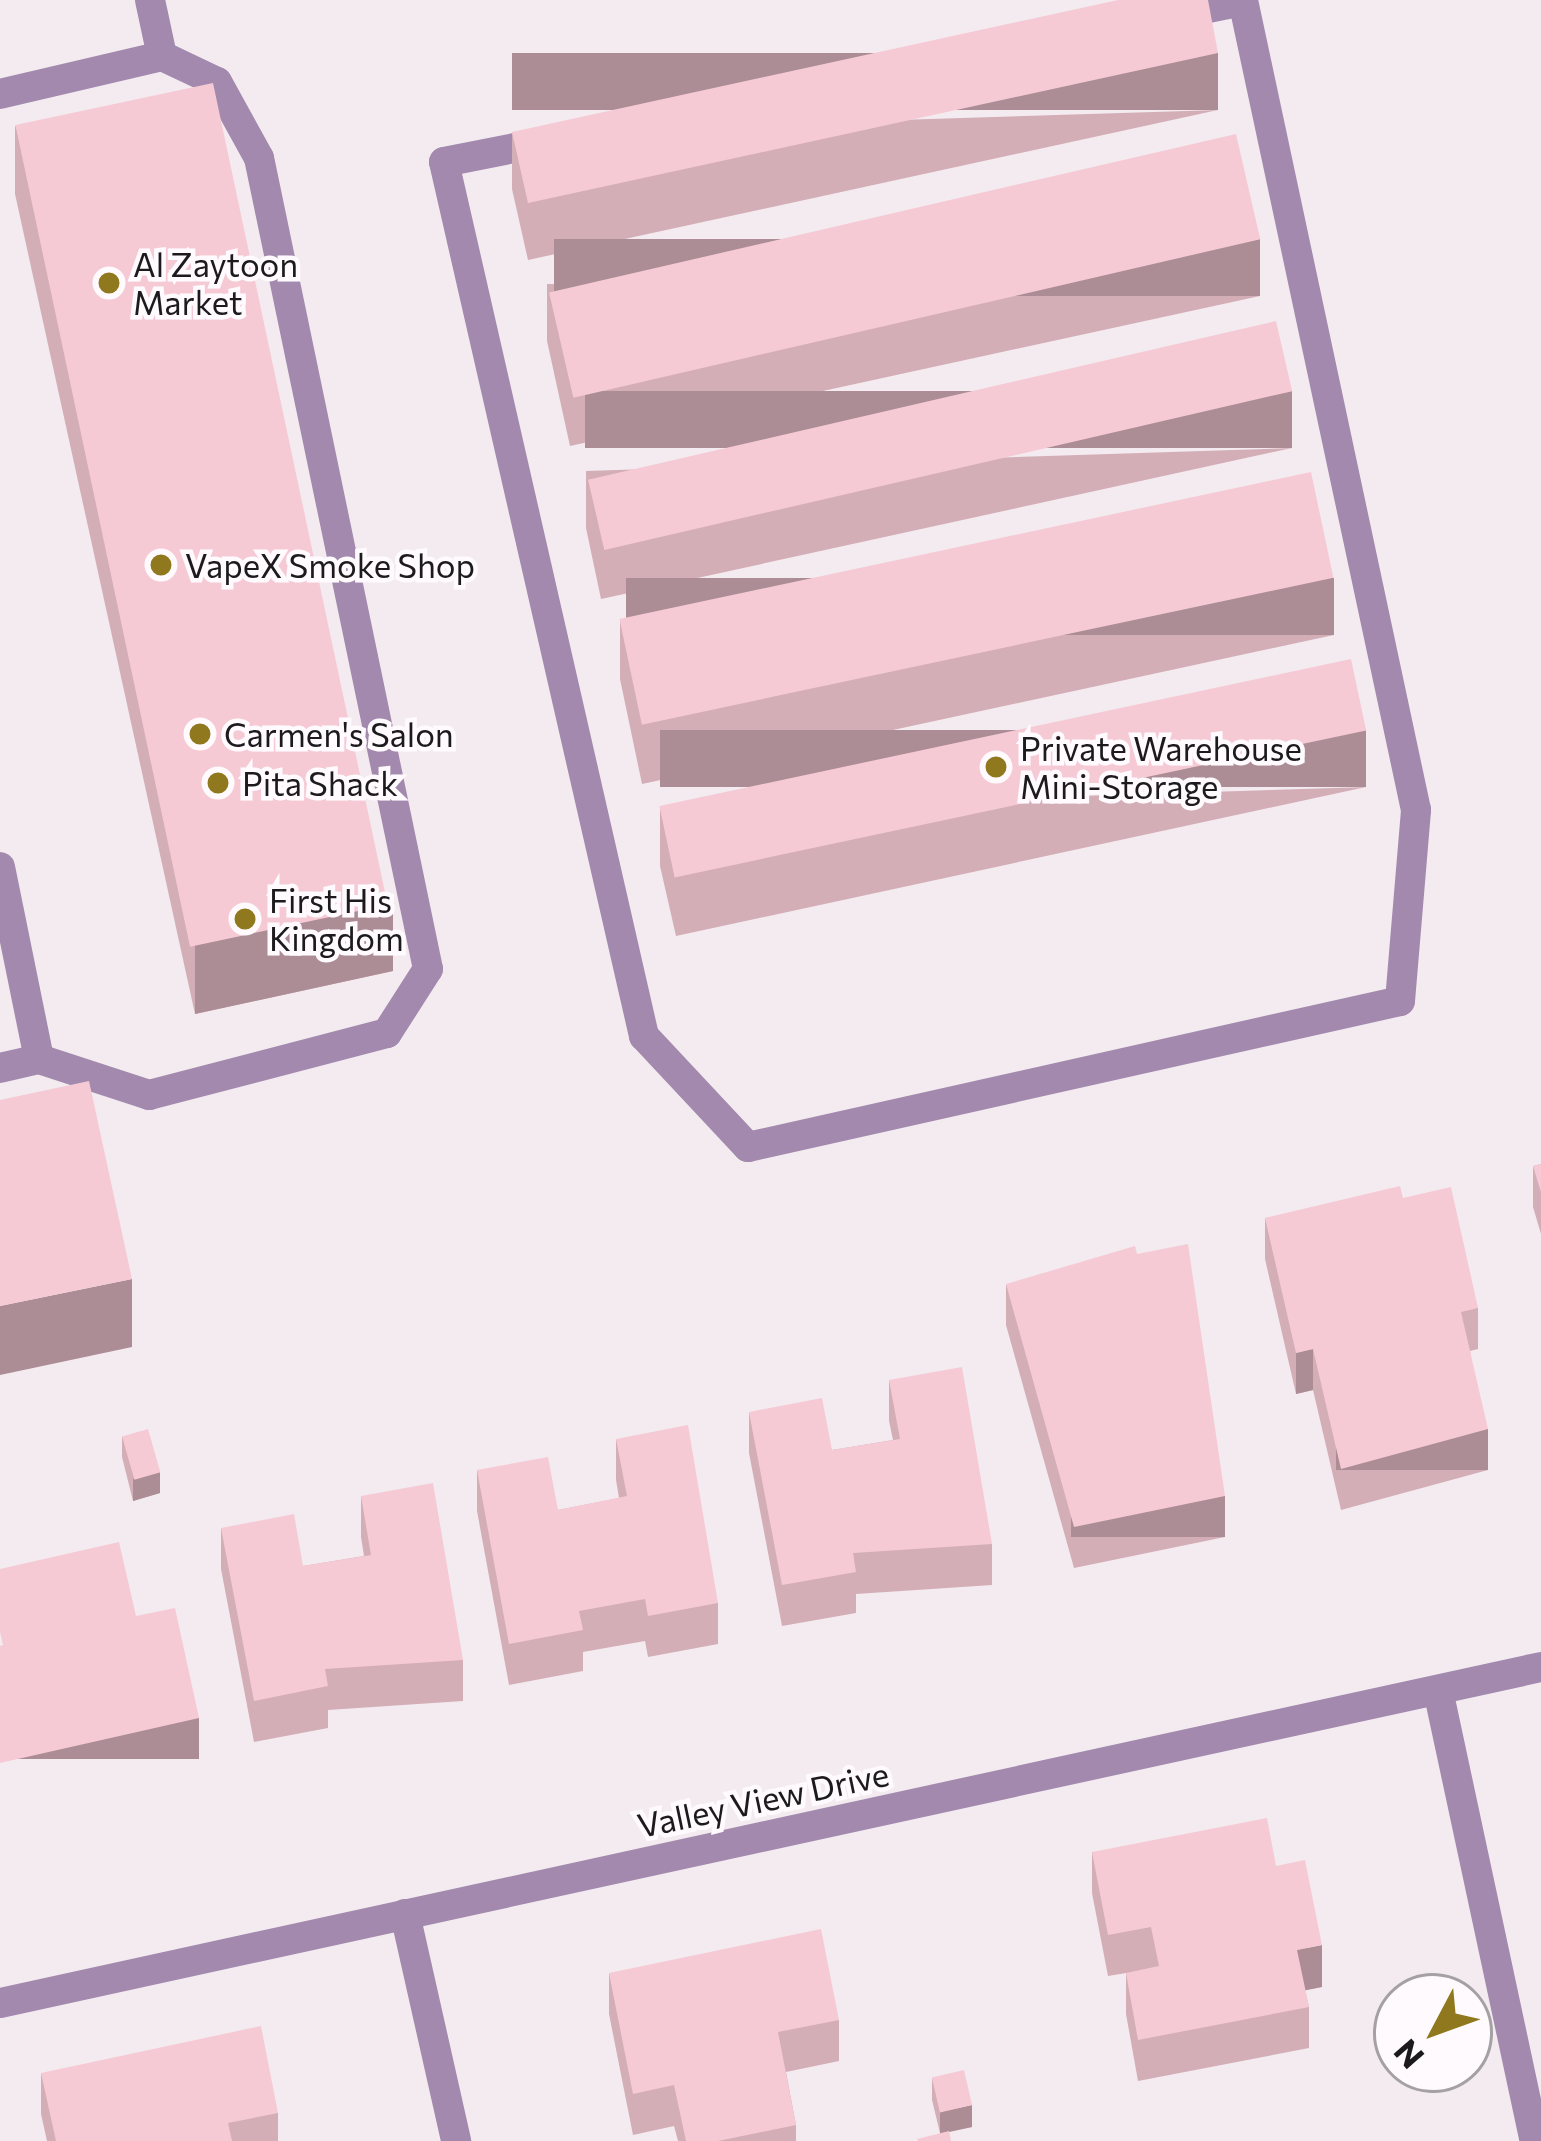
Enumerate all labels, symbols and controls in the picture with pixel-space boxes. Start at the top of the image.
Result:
place label: Al Zaytoon Market [133,244,298,322]
marker: Al Zaytoon Market [96,270,122,296]
place label: VapeX Smoke Shop [185,545,475,585]
marker: VapeX Smoke Shop [148,552,174,578]
place label: Carmen's Salon [224,714,454,754]
marker: Carmen's Salon [187,721,213,747]
place label: Private Warehouse Mini-Storage [1020,728,1302,806]
marker: Private Warehouse Mini-Storage [983,754,1009,780]
place label: Pita Shack [242,763,398,803]
marker: Pita Shack [205,770,231,796]
place label: First His Kingdom [269,880,404,958]
marker: First His Kingdom [232,906,258,932]
street label: Valley View Drive [634,1753,892,1845]
north arrow [1373,1973,1493,2093]
text: N [1384,2032,1431,2078]

